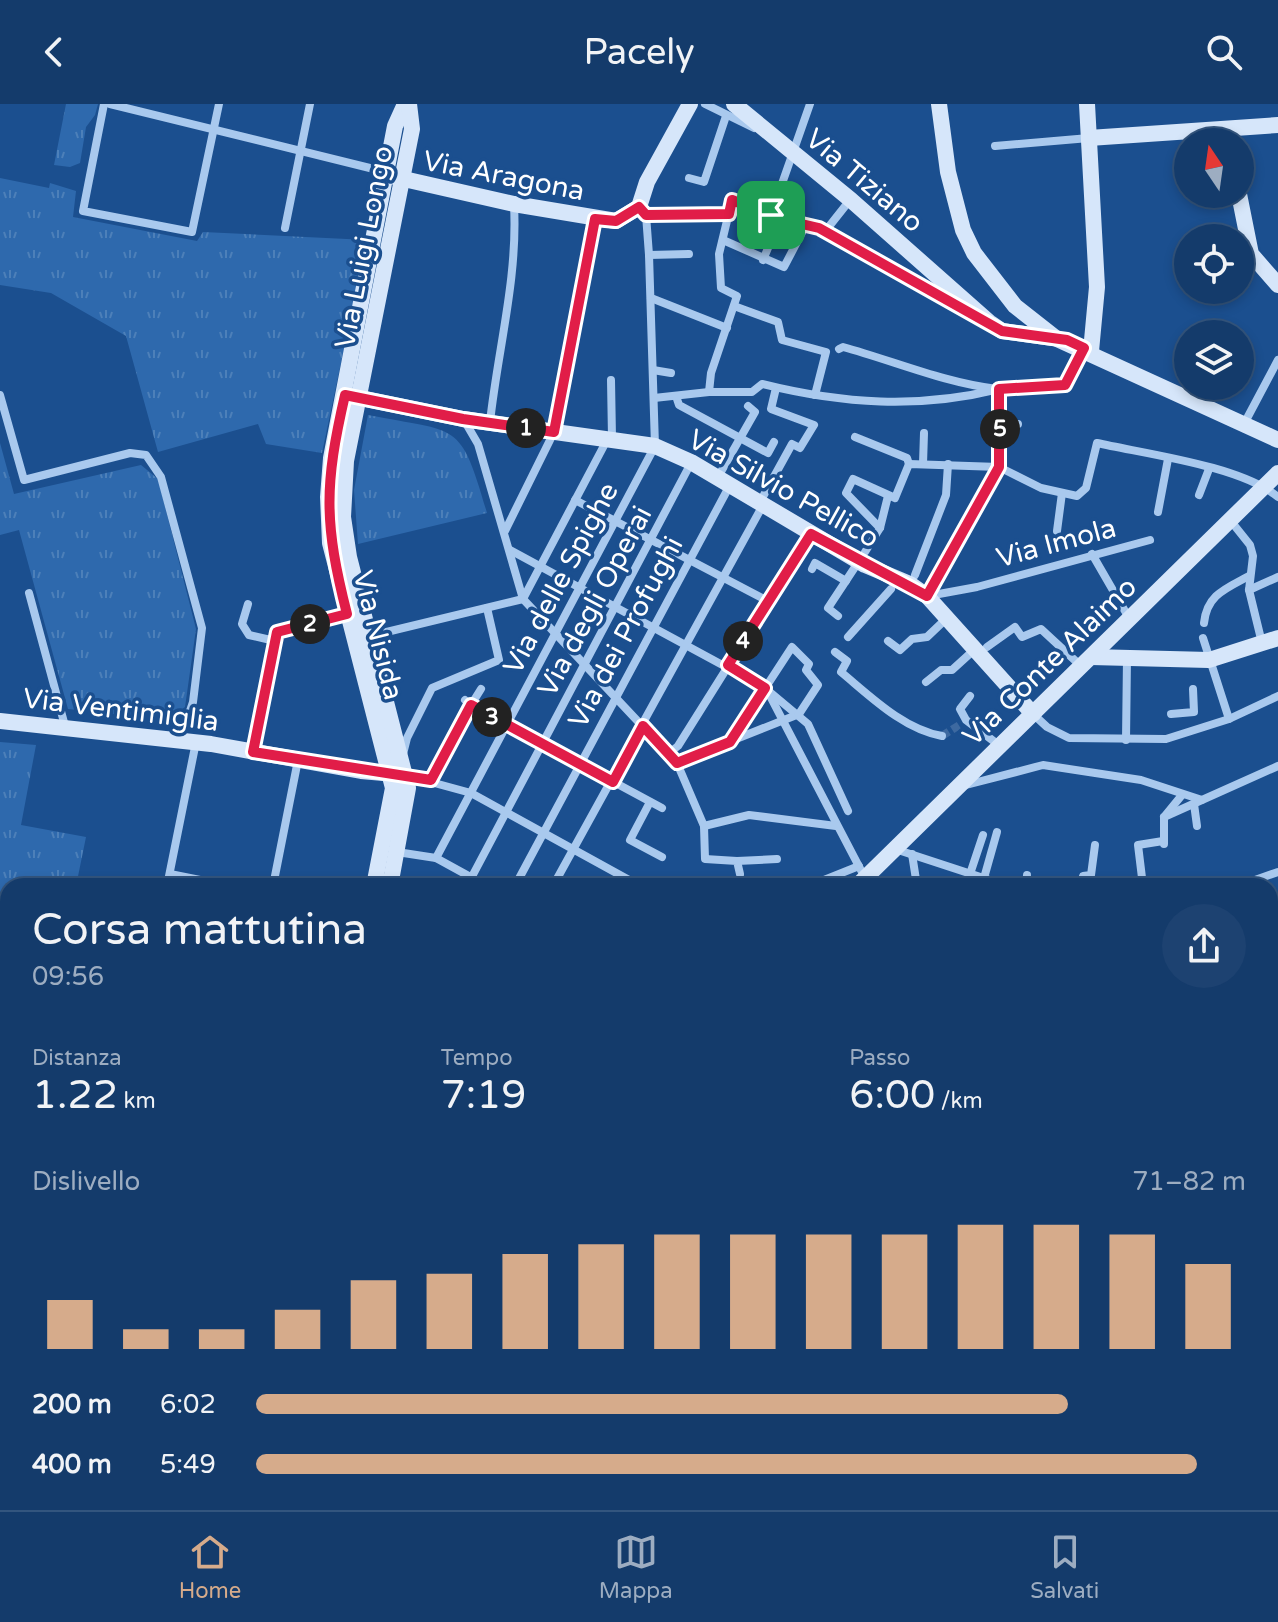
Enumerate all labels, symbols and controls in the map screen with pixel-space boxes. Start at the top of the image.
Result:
icon: back [32,30,76,74]
icon: search [1202,30,1246,74]
text: Pacely [583,31,695,74]
street label: Via Tiziano [798,122,930,240]
north arrow [1174,128,1254,208]
map controls [1174,128,1254,400]
street label: Via Luigi Longo [328,143,400,352]
street label: Via Aragona [420,144,587,208]
pin [737,181,805,249]
icon: arrive [749,193,793,237]
button: locate [1174,224,1254,304]
button: layers [1174,320,1254,400]
pin: 1 [506,408,546,448]
pin: 5 [980,409,1020,449]
text: 1 [519,415,533,441]
text: 5 [993,416,1007,442]
street label: Via Silvio Pellico [682,422,885,555]
street label: Via delle Spighe [496,477,626,680]
street label: Via degli Operai [530,500,659,703]
street label: Via Imola [993,511,1120,575]
street label: Via dei Profughi [561,531,691,734]
street label: Via Nisida [346,567,411,703]
street label: Via Conte Alaimo [956,570,1144,753]
pin: 2 [290,604,330,644]
text: 2 [303,611,317,637]
pin: 4 [723,621,763,661]
text: 4 [736,628,750,654]
street label: Via Ventimiglia [21,681,221,739]
pin: 3 [472,697,512,737]
text: 3 [485,704,499,730]
text: Corsa mattutina [32,904,367,957]
button: share [1162,904,1246,988]
text: 09:56 [32,961,104,992]
text: Distanza [32,1045,122,1071]
text: Tempo [441,1045,513,1071]
text: Passo [849,1045,910,1071]
text: 1.22 [32,1071,118,1119]
text: 7:19 [441,1071,526,1119]
text: 6:00 [849,1071,935,1119]
text: km [118,1088,156,1114]
text: /km [935,1088,983,1114]
text: Dislivello [32,1166,140,1197]
text: 71–82 m [1132,1166,1246,1197]
text: 200 m [32,1389,112,1420]
text: 6:02 [160,1389,216,1420]
text: 400 m [32,1449,112,1480]
text: 5:49 [160,1449,216,1480]
tab: Home [179,1530,241,1604]
tab: Mappa [599,1530,673,1604]
tab: Salvati [1030,1530,1099,1604]

